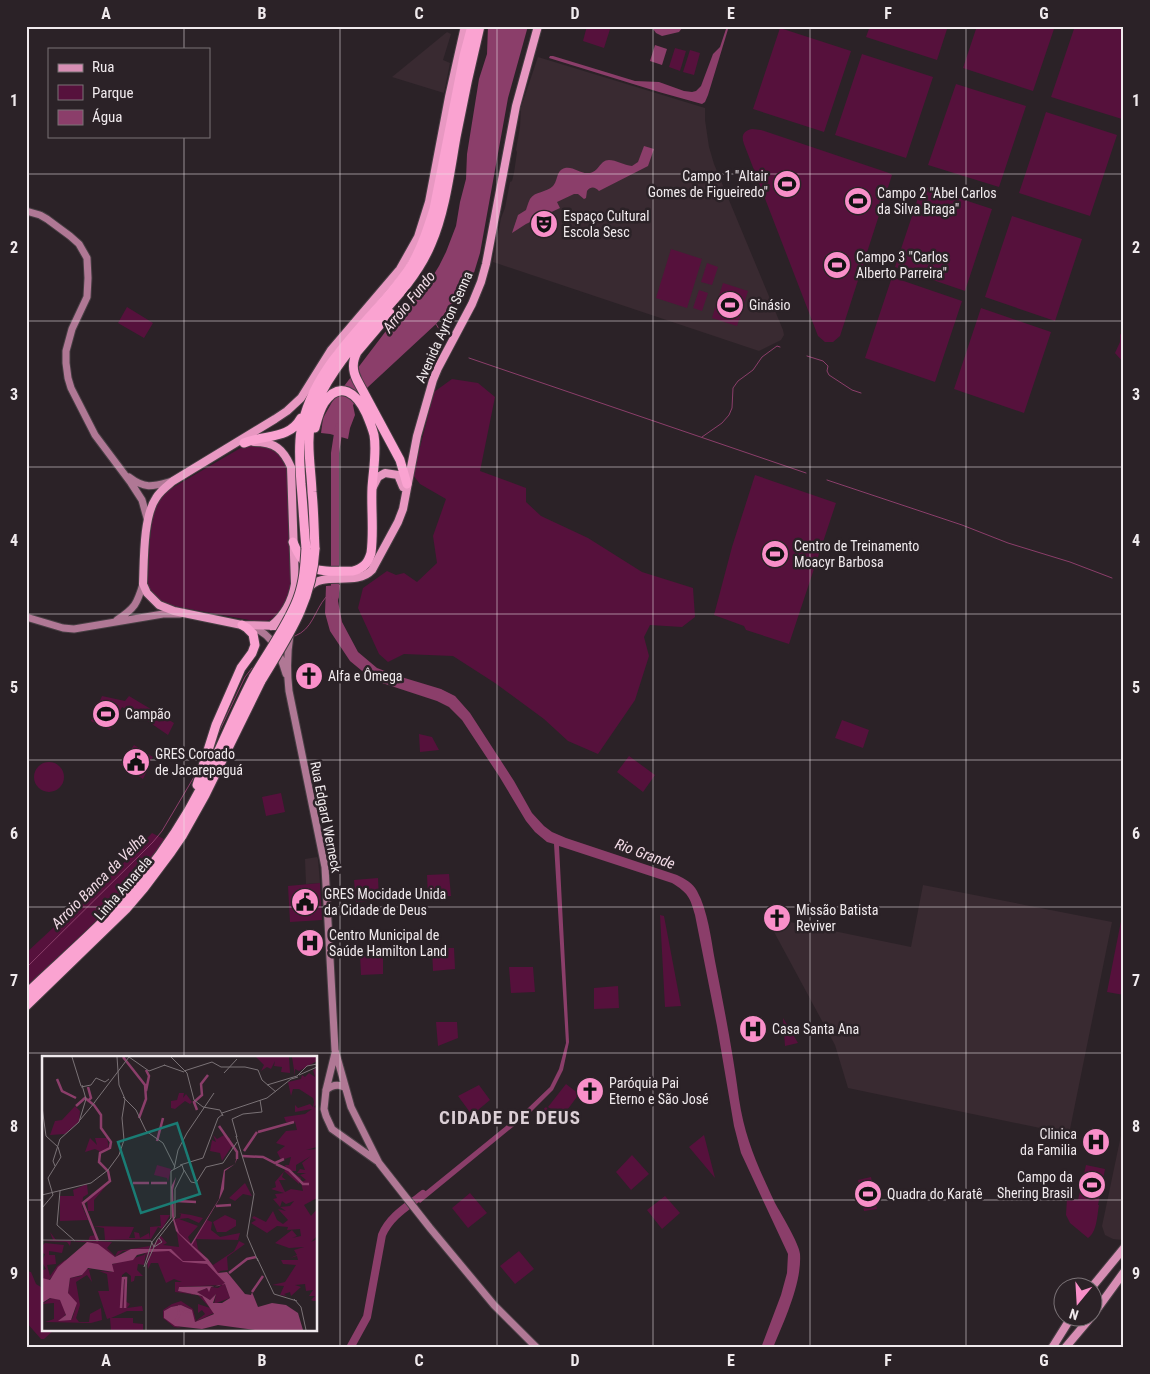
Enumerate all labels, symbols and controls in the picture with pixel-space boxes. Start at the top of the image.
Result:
text: A [101,4,111,23]
text: B [258,4,267,23]
text: C [414,4,424,23]
text: D [570,4,580,23]
text: E [727,4,735,23]
text: F [884,4,892,23]
text: G [1039,4,1049,23]
legend [48,48,210,138]
text: Rua [92,58,114,76]
text: Parque [92,84,134,102]
text: 1 [10,91,18,110]
text: 1 [1132,91,1140,110]
text: Água [92,108,122,126]
place label: Campo 1 "Altair Gomes de Figueiredo" [648,168,768,200]
sports icon: Campo 1 "Altair Gomes de Figueiredo" [772,169,802,199]
place label: Campo 2 "Abel Carlos da Silva Braga" [877,185,997,217]
sports icon: Campo 2 "Abel Carlos da Silva Braga" [843,186,873,216]
place label: Espaço Cultural Escola Sesc [563,208,649,240]
theatre icon: Espaço Cultural Escola Sesc [529,209,559,239]
text: 2 [10,238,18,257]
text: 2 [1132,238,1140,257]
place label: Campo 3 "Carlos Alberto Parreira" [856,249,948,281]
sports icon: Campo 3 "Carlos Alberto Parreira" [822,250,852,280]
water label: Arroio Fundo [378,268,439,337]
street label: Avenida Ayrton Senna [412,269,476,385]
sports icon: Ginásio [715,290,745,320]
place label: Ginásio [749,297,791,313]
text: 3 [10,385,18,404]
text: 3 [1132,385,1140,404]
text: 4 [10,531,18,550]
text: 4 [1132,531,1140,550]
place label: Centro de Treinamento Moacyr Barbosa [794,538,919,570]
sports icon: Centro de Treinamento Moacyr Barbosa [760,539,790,569]
church icon: Alfa e Ômega [294,661,324,691]
place label: Alfa e Ômega [328,667,403,684]
text: 5 [10,678,18,697]
text: 5 [1132,678,1140,697]
sports icon: Campão [91,699,121,729]
place label: Campão [125,706,171,722]
place label: GRES Coroado de Jacarepaguá [155,746,243,778]
public building icon: GRES Coroado de Jacarepaguá [121,747,151,777]
street label: Rua Edgard Werneck [307,760,345,875]
text: 6 [10,824,18,843]
text: 6 [1132,824,1140,843]
water label: Arroio Banca da Velha [47,830,150,933]
water label: Rio Grande [613,835,678,873]
street label: Linha Amarela [91,853,155,923]
place label: GRES Mocidade Unida da Cidade de Deus [324,886,446,918]
public building icon: GRES Mocidade Unida da Cidade de Deus [290,887,320,917]
place label: Missão Batista Reviver [796,902,878,934]
church icon: Missão Batista Reviver [762,903,792,933]
place label: Centro Municipal de Saúde Hamilton Land [329,927,447,959]
hospital icon: Centro Municipal de Saúde Hamilton Land [295,928,325,958]
text: 7 [10,971,18,990]
text: 7 [1132,971,1140,990]
hospital icon: Casa Santa Ana [738,1014,768,1044]
place label: Casa Santa Ana [772,1021,859,1037]
inset map [42,1056,318,1332]
place label: Paróquia Pai Eterno e São José [609,1075,709,1107]
church icon: Paróquia Pai Eterno e São José [575,1076,605,1106]
district label: CIDADE DE DEUS [439,1106,581,1129]
text: 8 [10,1117,18,1136]
text: 8 [1132,1117,1140,1136]
place label: Clinica da Familia [1020,1126,1077,1158]
hospital icon: Clinica da Familia [1081,1127,1111,1157]
place label: Campo da Shering Brasil [997,1169,1073,1201]
sports icon: Campo da Shering Brasil [1077,1170,1107,1200]
sports icon: Quadra do Karatê [853,1179,883,1209]
place label: Quadra do Karatê [887,1186,983,1202]
text: 9 [10,1264,18,1283]
text: 9 [1132,1264,1140,1283]
north arrow [1052,1276,1102,1326]
text: N [1067,1305,1081,1323]
text: A [101,1351,111,1370]
text: B [258,1351,267,1370]
text: C [414,1351,424,1370]
text: D [570,1351,580,1370]
text: E [727,1351,735,1370]
text: F [884,1351,892,1370]
text: G [1039,1351,1049,1370]

